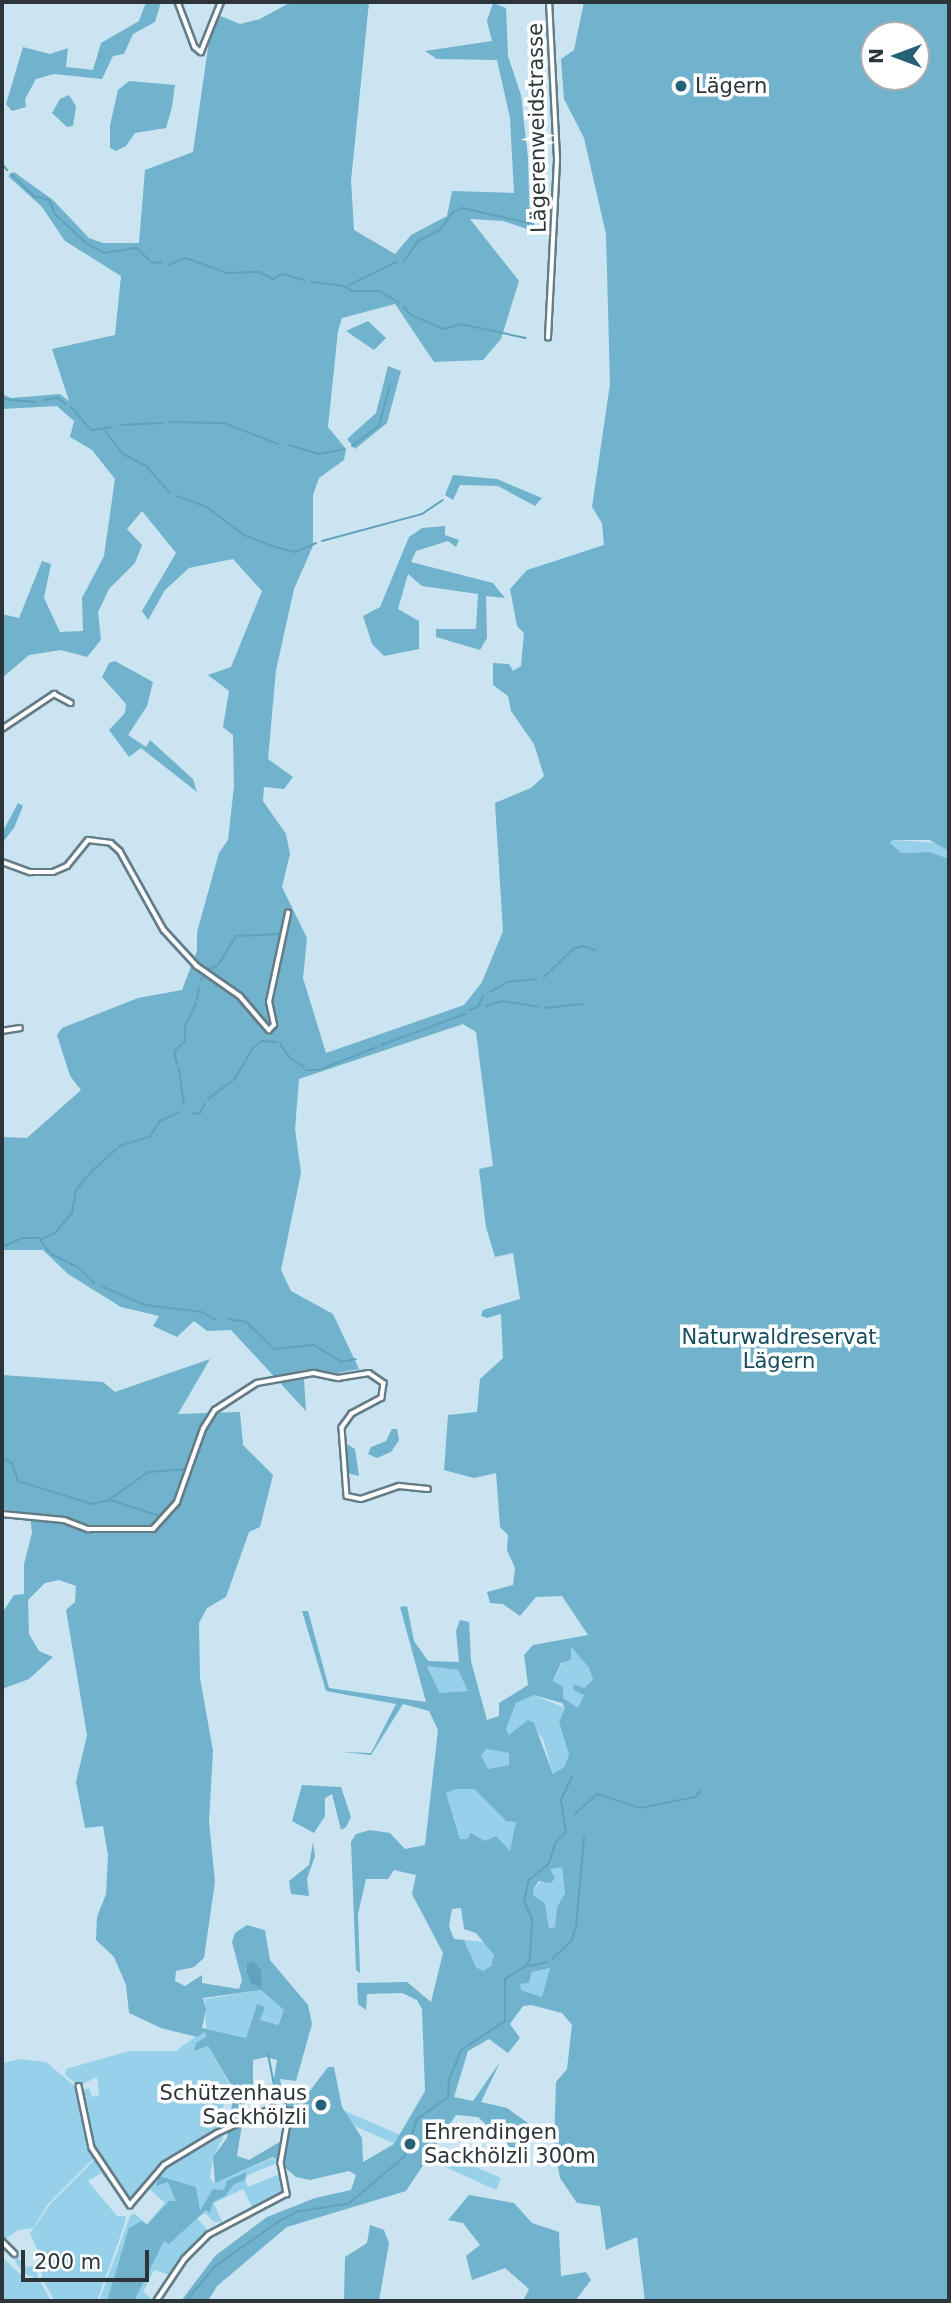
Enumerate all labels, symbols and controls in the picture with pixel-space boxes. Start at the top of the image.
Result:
north arrow [860,21,930,91]
street label: Lägerenweidstrasse [523,23,551,233]
text: N [865,48,887,64]
place label: Lägern [695,73,767,99]
marker: Lägern [673,78,689,94]
park label: Naturwaldreservat Lägern [681,1324,877,1374]
place label: Schützenhaus Sackhölzli [160,2080,307,2130]
marker: Schützenhaus Sackhölzli [313,2097,329,2113]
place label: Ehrendingen Sackhölzli 300m [424,2119,596,2169]
marker: Ehrendingen Sackhölzli 300m [402,2136,418,2152]
scale bar [24,2236,152,2280]
text: 200 m [34,2250,101,2274]

